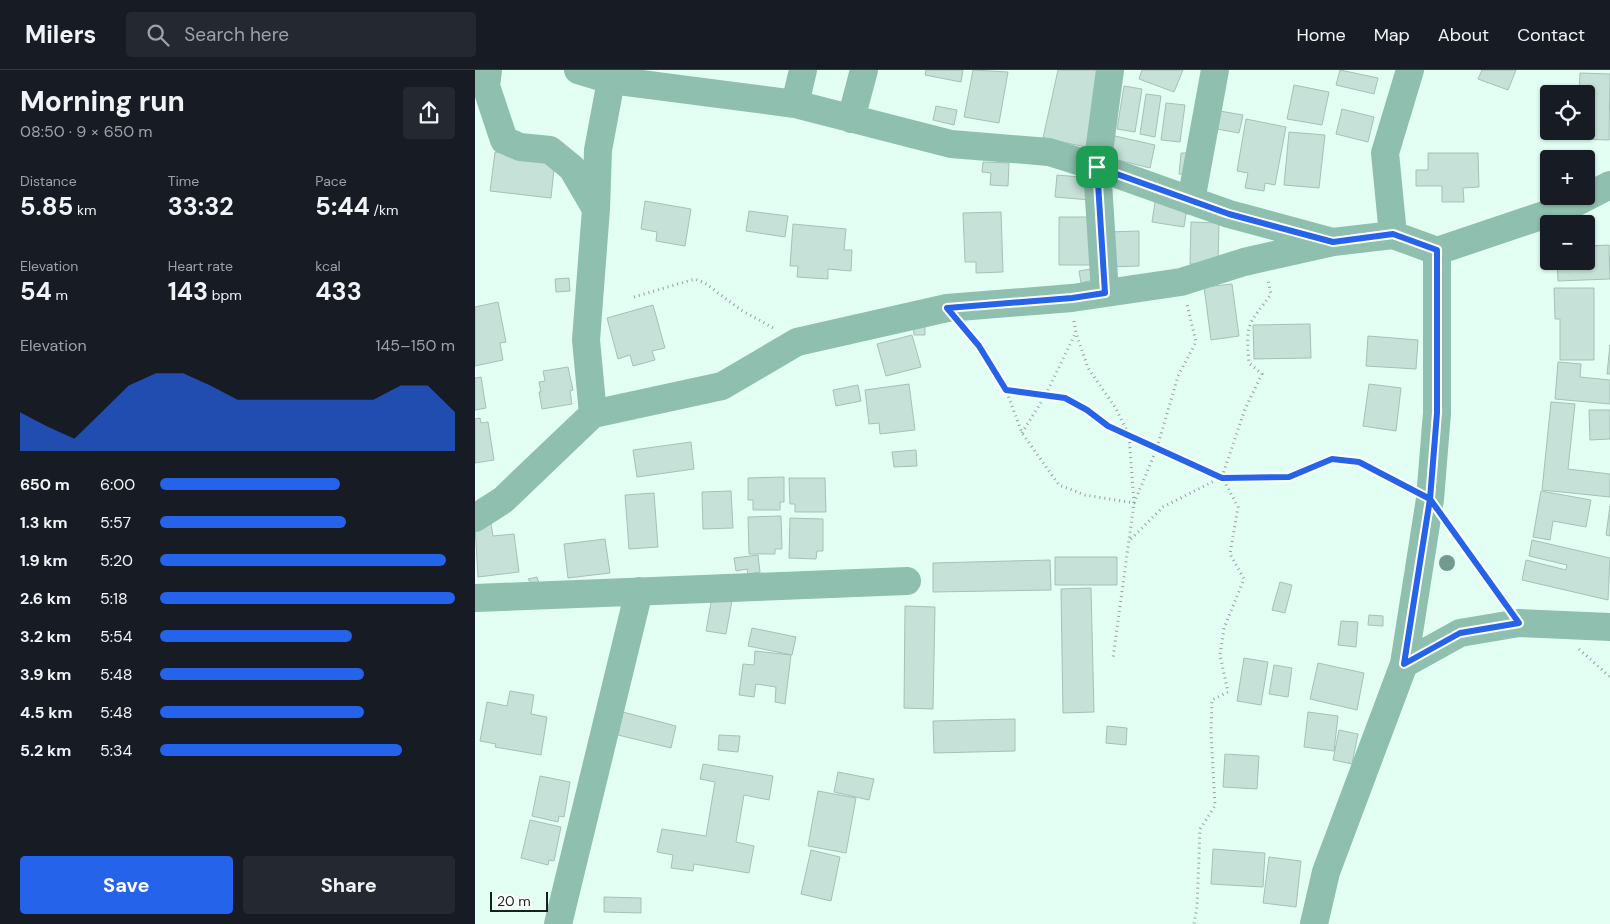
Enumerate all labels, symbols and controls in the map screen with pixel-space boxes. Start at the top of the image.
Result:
search box [126,12,476,57]
text: Milers [25,19,96,50]
icon: search [144,21,172,49]
text: Search here [184,22,289,47]
text: Home [1296,23,1346,47]
text: Map [1374,23,1410,47]
text: About [1438,23,1489,47]
text: Contact [1517,23,1585,47]
text: Morning run [20,83,185,120]
map controls [1540,85,1595,270]
button: locate [1540,85,1595,140]
button: share [403,87,455,139]
text: 08:50 · 9 × 650 m [20,121,153,142]
pin [1076,146,1118,188]
button: + [1540,150,1595,205]
icon: arrive [1083,153,1111,181]
text: Distance [20,172,77,190]
text: Time [168,172,199,190]
text: Pace [315,172,347,190]
text: 5.85 [20,190,73,223]
text: 33:32 [168,190,234,223]
text: 5:44 [315,190,370,223]
text: km [73,201,97,219]
text: /km [370,201,398,219]
button: − [1540,215,1595,270]
text: Elevation [20,257,78,275]
text: Heart rate [168,257,233,275]
text: kcal [315,257,341,275]
text: 54 [20,275,52,308]
text: 143 [168,275,208,308]
text: 433 [315,275,362,308]
text: m [52,286,68,304]
text: bpm [208,286,242,304]
text: Elevation [20,335,87,356]
text: 145–150 m [376,335,455,356]
text: 650 m [20,474,70,495]
text: 6:00 [100,474,135,495]
text: 1.3 km [20,512,68,533]
text: 5:57 [100,512,131,533]
text: 1.9 km [20,550,68,571]
text: 5:20 [100,550,133,571]
text: 2.6 km [20,588,71,609]
text: 5:18 [100,588,128,609]
text: 3.2 km [20,626,71,647]
text: 5:54 [100,626,132,647]
text: 3.9 km [20,664,71,685]
text: 5:48 [100,664,132,685]
text: 4.5 km [20,702,72,723]
text: 5:48 [100,702,132,723]
text: 5.2 km [20,740,71,761]
text: 5:34 [100,740,132,761]
button: Save [20,856,233,914]
button: Share [243,856,455,914]
scale bar [490,889,547,912]
text: 20 m [497,892,531,910]

